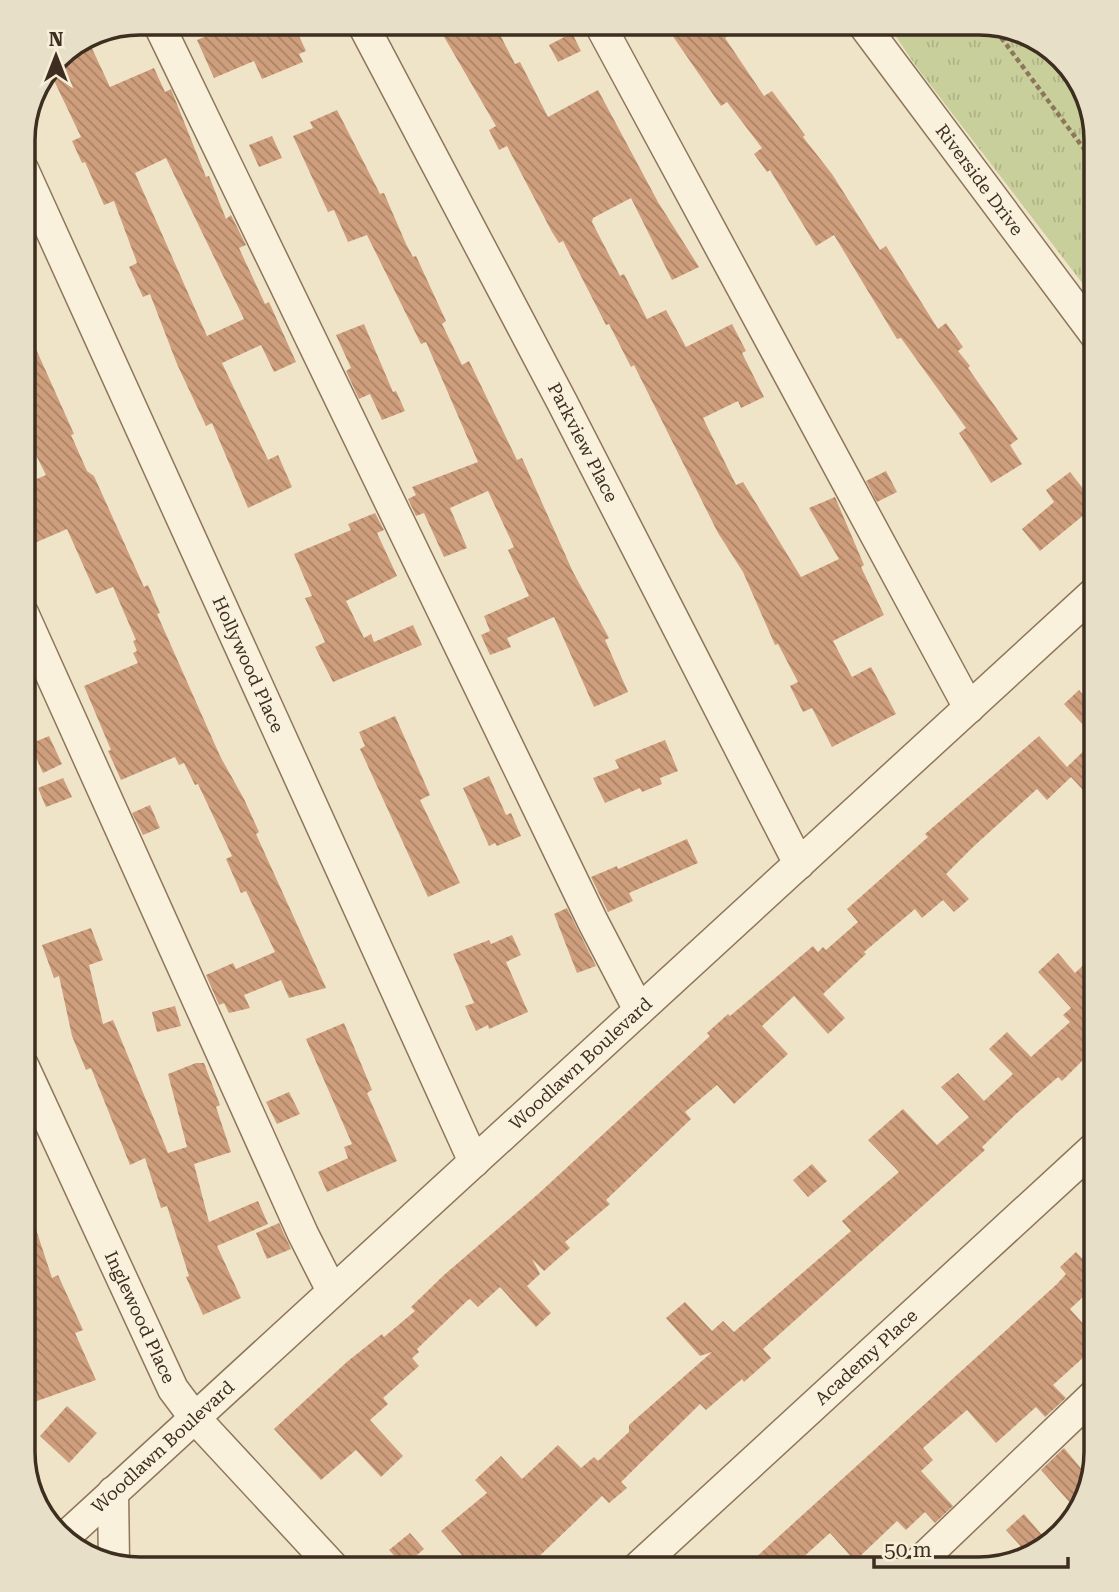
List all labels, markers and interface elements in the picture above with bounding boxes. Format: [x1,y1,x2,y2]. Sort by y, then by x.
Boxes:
north arrow [21,21,91,91]
text: N [49,28,64,51]
street label: Riverside Drive [932,120,1028,239]
street label: Parkview Place [544,379,623,506]
street label: Hollywood Place [208,593,289,736]
street label: Woodlawn Boulevard [505,993,656,1134]
street label: Inglewood Place [101,1248,180,1387]
street label: Academy Place [810,1304,922,1409]
street label: Woodlawn Boulevard [87,1376,238,1517]
scale bar [874,1526,1068,1570]
text: 50 m [884,1538,932,1562]

